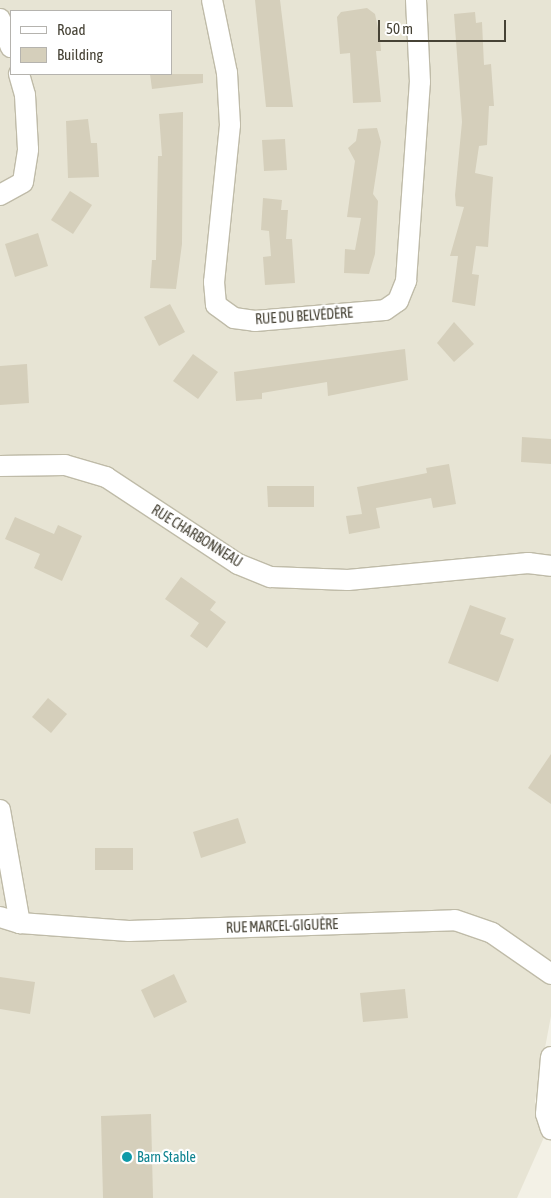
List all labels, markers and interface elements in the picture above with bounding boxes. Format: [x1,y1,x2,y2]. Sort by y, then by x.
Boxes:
legend [10,10,172,75]
scale bar [381,10,508,42]
text: 50 m [386,20,413,37]
text: Road [57,21,86,38]
text: Building [57,46,103,63]
street label: RUE DU BELVÉDÈRE [255,304,353,328]
street label: RUE CHARBONNEAU [149,501,245,571]
street label: RUE MARCEL-GIGUÈRE [226,916,338,936]
place label: Barn Stable [137,1149,196,1165]
marker: Barn Stable [121,1151,133,1163]

